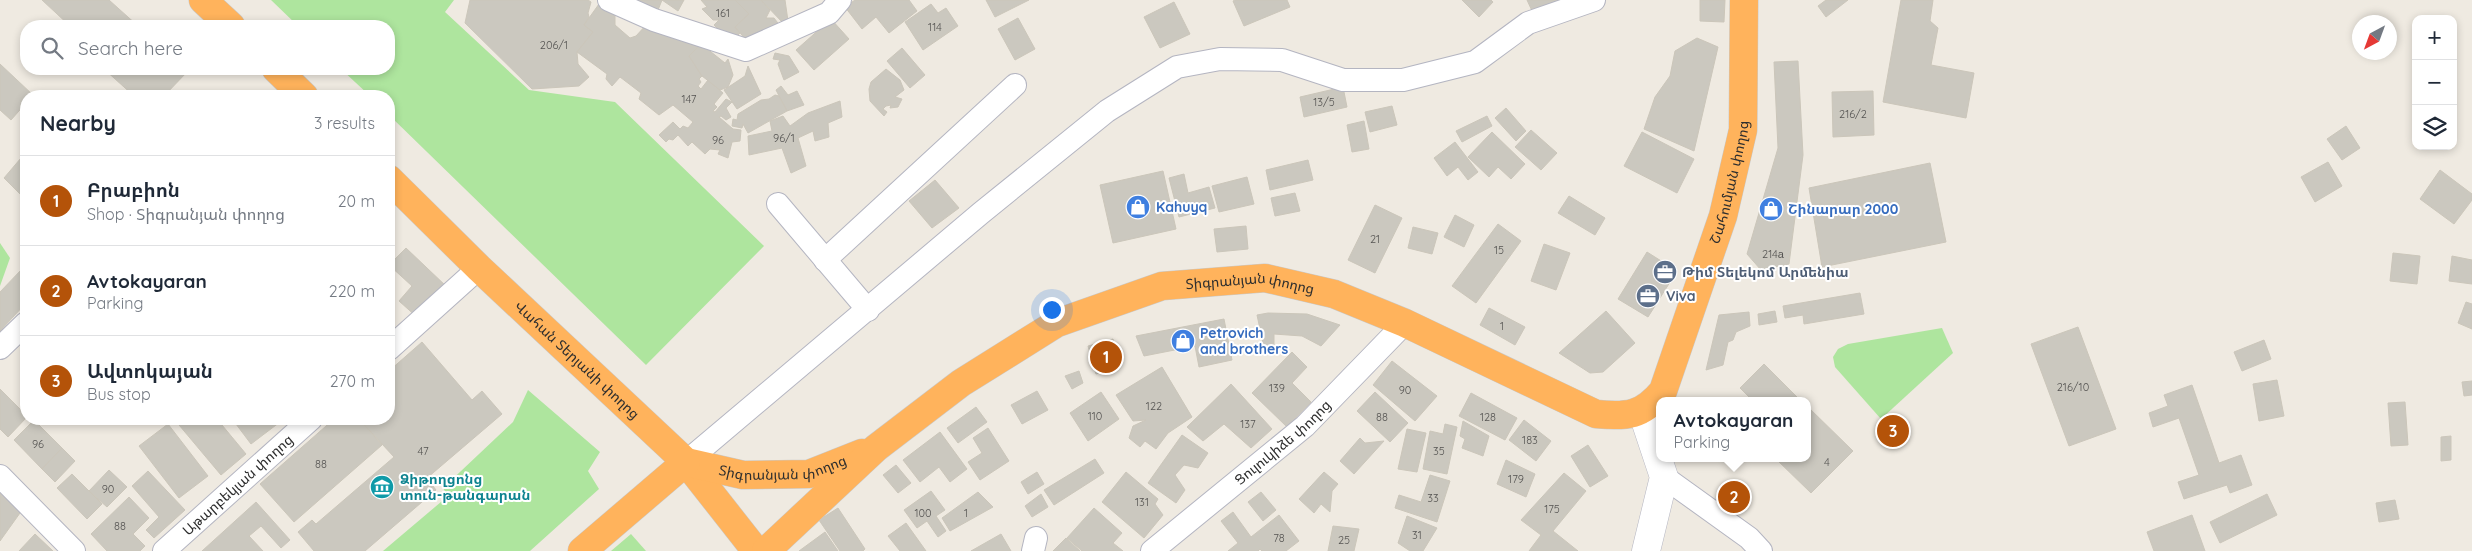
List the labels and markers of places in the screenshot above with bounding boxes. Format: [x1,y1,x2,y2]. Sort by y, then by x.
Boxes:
shop icon: Kahuyq [1125,194,1151,220]
shop icon: Շինարար 2000 [1758,196,1784,222]
place label: Kahuyq [1156,198,1207,216]
place label: Շինարար 2000 [1788,200,1899,218]
office icon: Թիմ Տելեկոմ Արմենիա [1652,259,1678,285]
place label: Թիմ Տելեկոմ Արմենիա [1682,263,1849,281]
office icon: Viva [1635,283,1661,309]
place label: Viva [1666,287,1695,305]
place label: Petrovich and brothers [1200,324,1288,358]
shop icon: Petrovich and brothers [1170,328,1196,354]
pin: 1 [1090,338,1122,376]
pin: 3 [1877,412,1909,450]
place label: Ձիթողցոնց տուն-թանգարան [400,470,530,504]
museum icon: Ձիթողցոնց տուն-թանգարան [369,474,395,500]
pin: 2 [1718,478,1750,516]

